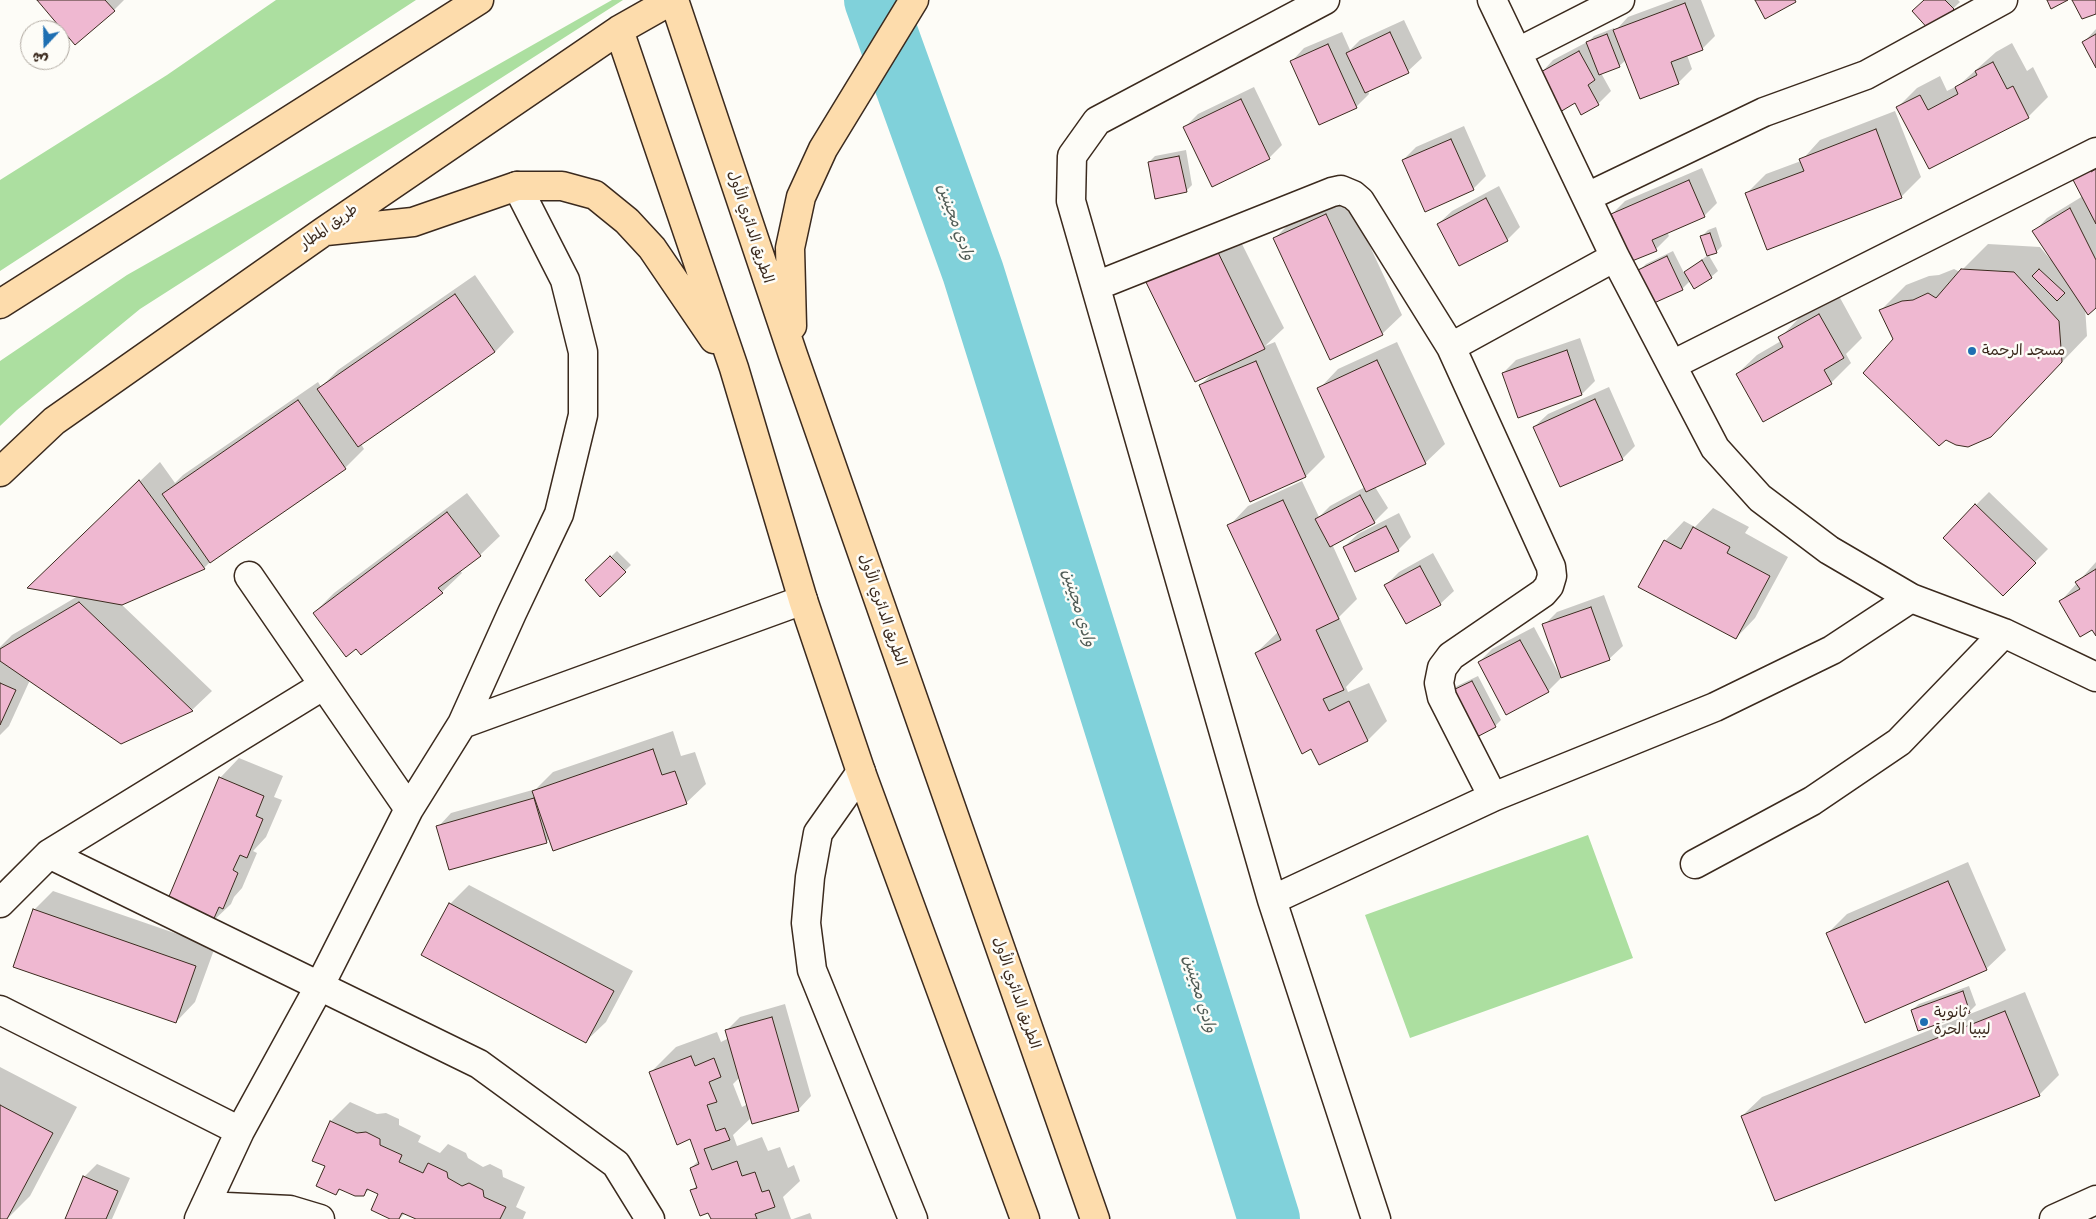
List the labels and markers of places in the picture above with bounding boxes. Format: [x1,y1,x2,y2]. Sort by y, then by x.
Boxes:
place label: مسجد الرحمة [1982,342,2065,360]
marker: مسجد الرحمة [1966,345,1978,357]
place label: ثانوية ليبيا الحرة [1934,1004,1991,1039]
marker: ثانوية ليبيا الحرة [1918,1016,1930,1028]

